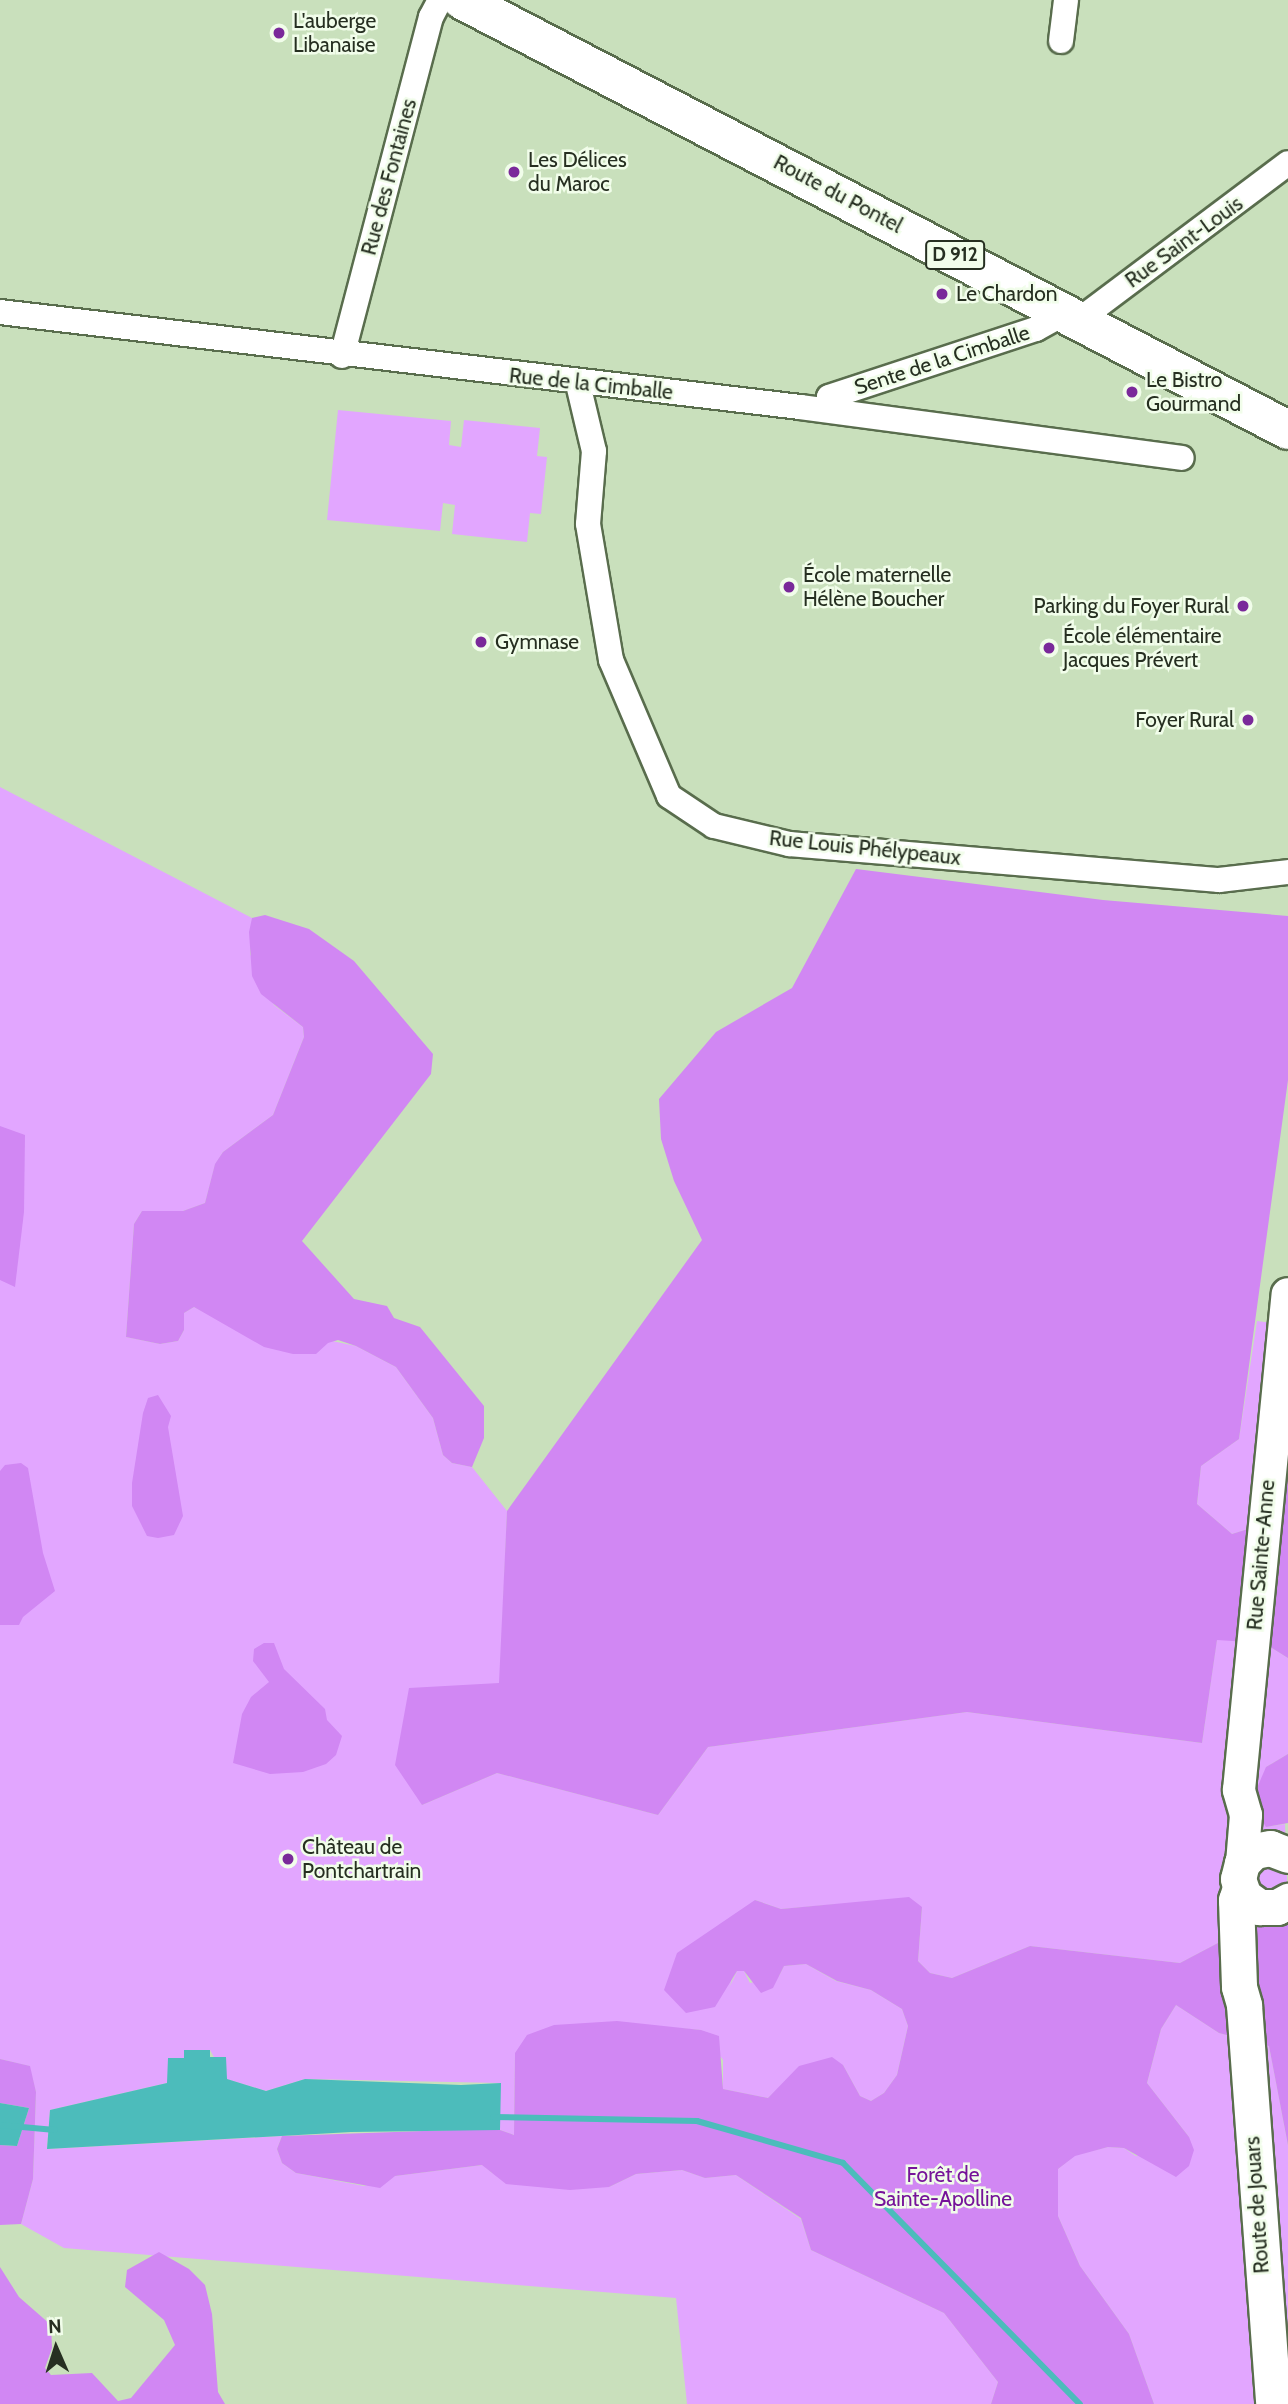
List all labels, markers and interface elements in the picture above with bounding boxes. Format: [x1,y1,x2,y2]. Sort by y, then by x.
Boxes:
place label: L'auberge Libanaise [293,8,376,58]
marker: L'auberge Libanaise [271,25,287,41]
street label: Rue des Fontaines [356,96,422,258]
place label: Les Délices du Maroc [528,147,627,197]
street label: Route du Pontel [769,149,907,239]
marker: Les Délices du Maroc [506,164,522,180]
street label: Rue Saint-Louis [1120,191,1248,293]
road number: D 912 [923,240,986,270]
place label: Le Chardon [956,281,1057,307]
marker: Le Chardon [934,286,950,302]
street label: Sente de la Cimballe [851,320,1033,400]
street label: Rue de la Cimballe [508,363,674,405]
place label: Le Bistro Gourmand [1146,367,1241,417]
marker: Le Bistro Gourmand [1124,384,1140,400]
place label: École maternelle Hélène Boucher [803,562,951,612]
marker: École maternelle Hélène Boucher [781,579,797,595]
place label: Parking du Foyer Rural [1034,593,1229,619]
marker: Parking du Foyer Rural [1235,598,1251,614]
place label: École élémentaire Jacques Prévert [1063,623,1221,673]
place label: Gymnase [495,629,579,655]
marker: Gymnase [473,634,489,650]
marker: École élémentaire Jacques Prévert [1041,640,1057,656]
place label: Foyer Rural [1135,707,1234,733]
marker: Foyer Rural [1240,712,1256,728]
street label: Rue Louis Phélypeaux [768,825,962,871]
street label: Rue Sainte-Anne [1242,1479,1280,1631]
place label: Château de Pontchartrain [302,1834,421,1884]
marker: Château de Pontchartrain [280,1851,296,1867]
street label: Route de Jouars [1240,2136,1274,2274]
park label: Forêt de Sainte-Apolline [874,2162,1012,2212]
north arrow [21,2313,91,2383]
text: N [48,2315,62,2338]

